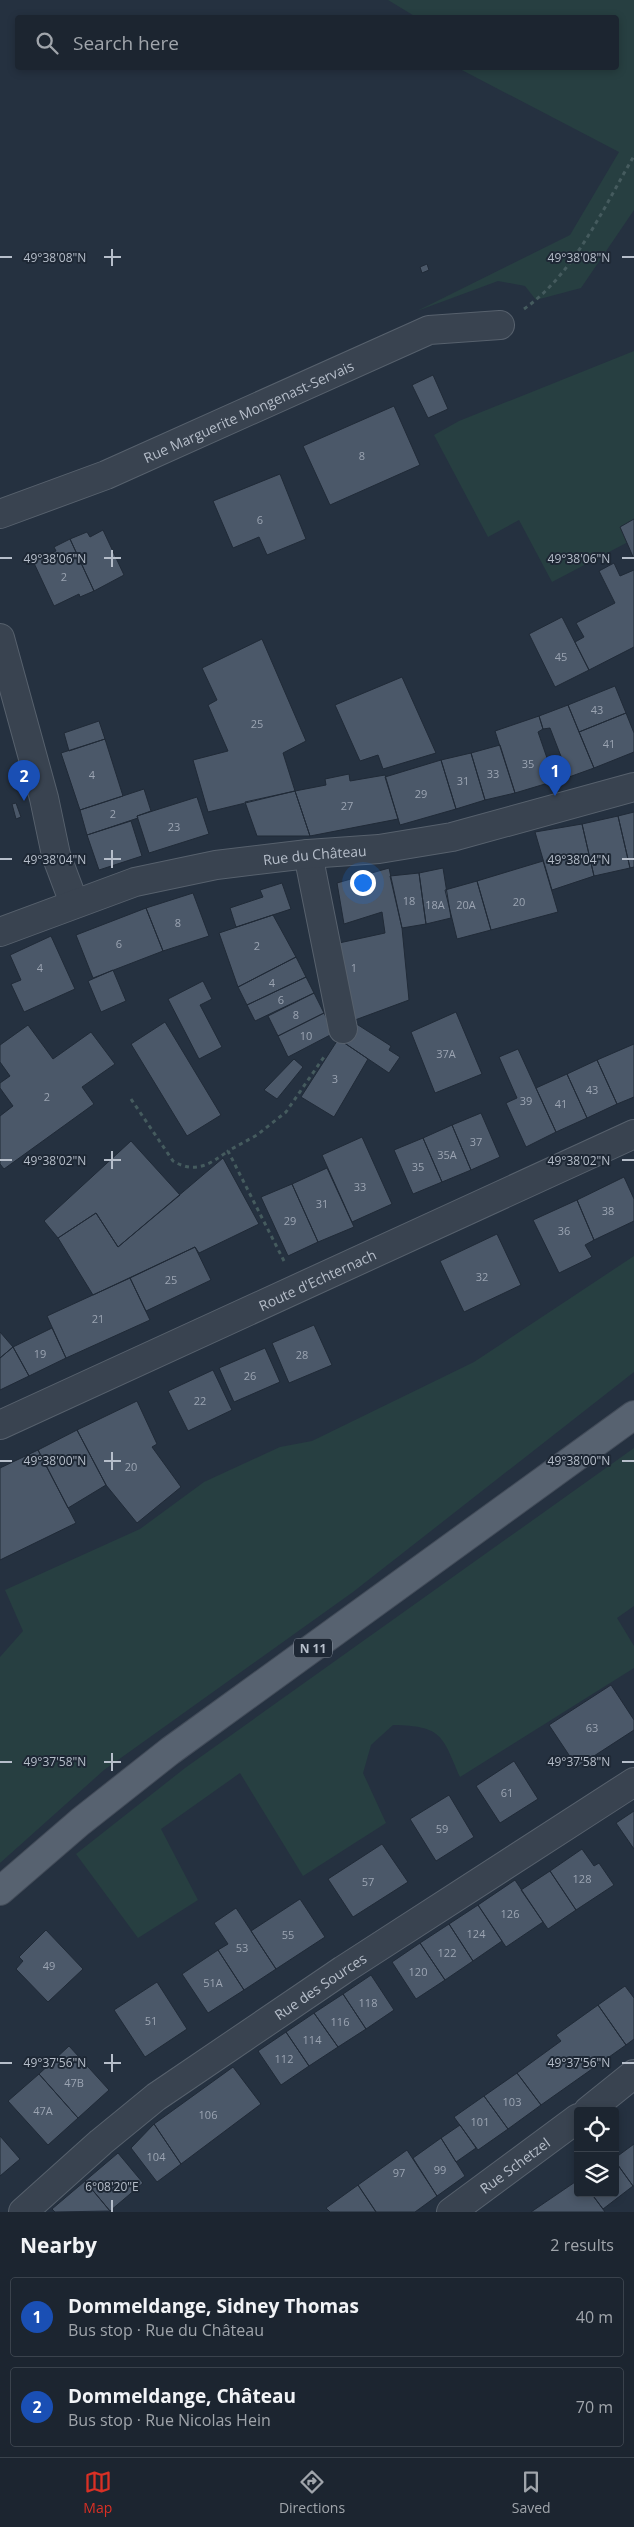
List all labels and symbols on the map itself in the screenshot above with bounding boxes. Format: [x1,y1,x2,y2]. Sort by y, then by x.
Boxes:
text: 49°38'08"N [24,249,86,266]
text: 49°38'08"N [548,249,610,266]
street label: Rue Marguerite Mongenast-Servais [140,355,357,467]
house number: 8 [359,448,365,463]
house number: 6 [257,512,263,527]
text: 49°38'06"N [24,550,86,567]
text: 49°38'06"N [548,550,610,567]
house number: 2 [61,569,67,584]
house number: 45 [555,649,567,664]
house number: 43 [591,702,603,717]
house number: 25 [251,716,263,731]
house number: 41 [603,736,615,751]
pin: 1 [539,755,571,796]
house number: 35 [522,756,534,771]
pin: 2 [8,760,40,801]
house number: 33 [487,766,499,781]
house number: 4 [89,767,96,782]
house number: 31 [457,773,469,788]
house number: 29 [415,786,427,801]
house number: 27 [341,798,353,813]
house number: 2 [110,806,116,821]
house number: 23 [168,819,180,834]
street label: Rue du Château [262,840,367,869]
text: 49°38'04"N [24,851,86,868]
text: 49°38'04"N [548,851,610,868]
your location [350,870,376,896]
house number: 18 [403,893,415,908]
house number: 20 [513,894,525,909]
house number: 18A [425,897,445,912]
house number: 20A [456,897,476,912]
house number: 8 [175,915,181,930]
house number: 6 [116,936,122,951]
house number: 2 [254,938,260,953]
house number: 4 [37,960,44,975]
house number: 1 [351,960,357,975]
house number: 4 [269,975,276,990]
house number: 6 [278,992,284,1007]
house number: 8 [293,1007,299,1022]
house number: 10 [300,1028,312,1043]
house number: 37A [436,1046,456,1061]
house number: 3 [332,1071,338,1086]
house number: 43 [586,1082,598,1097]
house number: 2 [44,1089,50,1104]
house number: 39 [520,1093,532,1108]
house number: 41 [555,1096,567,1111]
house number: 37 [470,1134,482,1149]
house number: 35A [437,1147,457,1162]
text: 49°38'02"N [24,1152,86,1169]
text: 49°38'02"N [548,1152,610,1169]
house number: 35 [412,1159,424,1174]
house number: 33 [354,1179,366,1194]
house number: 31 [316,1196,328,1211]
house number: 38 [602,1203,614,1218]
house number: 29 [284,1213,296,1228]
house number: 36 [558,1223,570,1238]
street label: Route d'Echternach [255,1244,379,1315]
house number: 32 [476,1269,488,1284]
house number: 25 [165,1272,177,1287]
house number: 21 [92,1311,104,1326]
house number: 19 [34,1346,46,1361]
house number: 28 [296,1347,308,1362]
house number: 26 [244,1368,256,1383]
house number: 22 [194,1393,206,1408]
text: 49°38'00"N [24,1452,86,1469]
text: 49°38'00"N [548,1452,610,1469]
house number: 20 [125,1459,137,1474]
road number: N 11 [294,1639,332,1658]
house number: 63 [586,1720,598,1735]
text: 49°37'58"N [24,1753,86,1770]
text: 49°37'58"N [548,1753,610,1770]
house number: 61 [501,1785,513,1800]
house number: 59 [436,1821,448,1836]
house number: 128 [573,1871,591,1886]
house number: 57 [362,1874,374,1889]
house number: 126 [501,1906,519,1921]
house number: 124 [467,1926,486,1941]
house number: 55 [282,1927,294,1942]
house number: 53 [236,1940,248,1955]
house number: 122 [438,1945,456,1960]
street label: Rue des Sources [270,1948,370,2024]
house number: 49 [43,1958,55,1973]
house number: 120 [409,1964,427,1979]
house number: 51A [203,1975,223,1990]
house number: 118 [359,1995,377,2010]
house number: 51 [145,2013,157,2028]
house number: 116 [331,2014,349,2029]
house number: 114 [303,2032,322,2047]
house number: 112 [275,2051,293,2066]
text: 49°37'56"N [24,2054,86,2071]
text: 49°37'56"N [548,2054,610,2071]
house number: 47B [64,2075,84,2090]
house number: 103 [503,2094,521,2109]
house number: 47A [33,2103,53,2118]
house number: 106 [199,2107,217,2122]
house number: 101 [471,2114,489,2129]
street label: Rue Schetzel [476,2133,553,2197]
house number: 104 [147,2149,166,2164]
house number: 99 [434,2162,446,2177]
house number: 97 [393,2165,405,2180]
text: 6°08'20"E [85,2178,139,2195]

